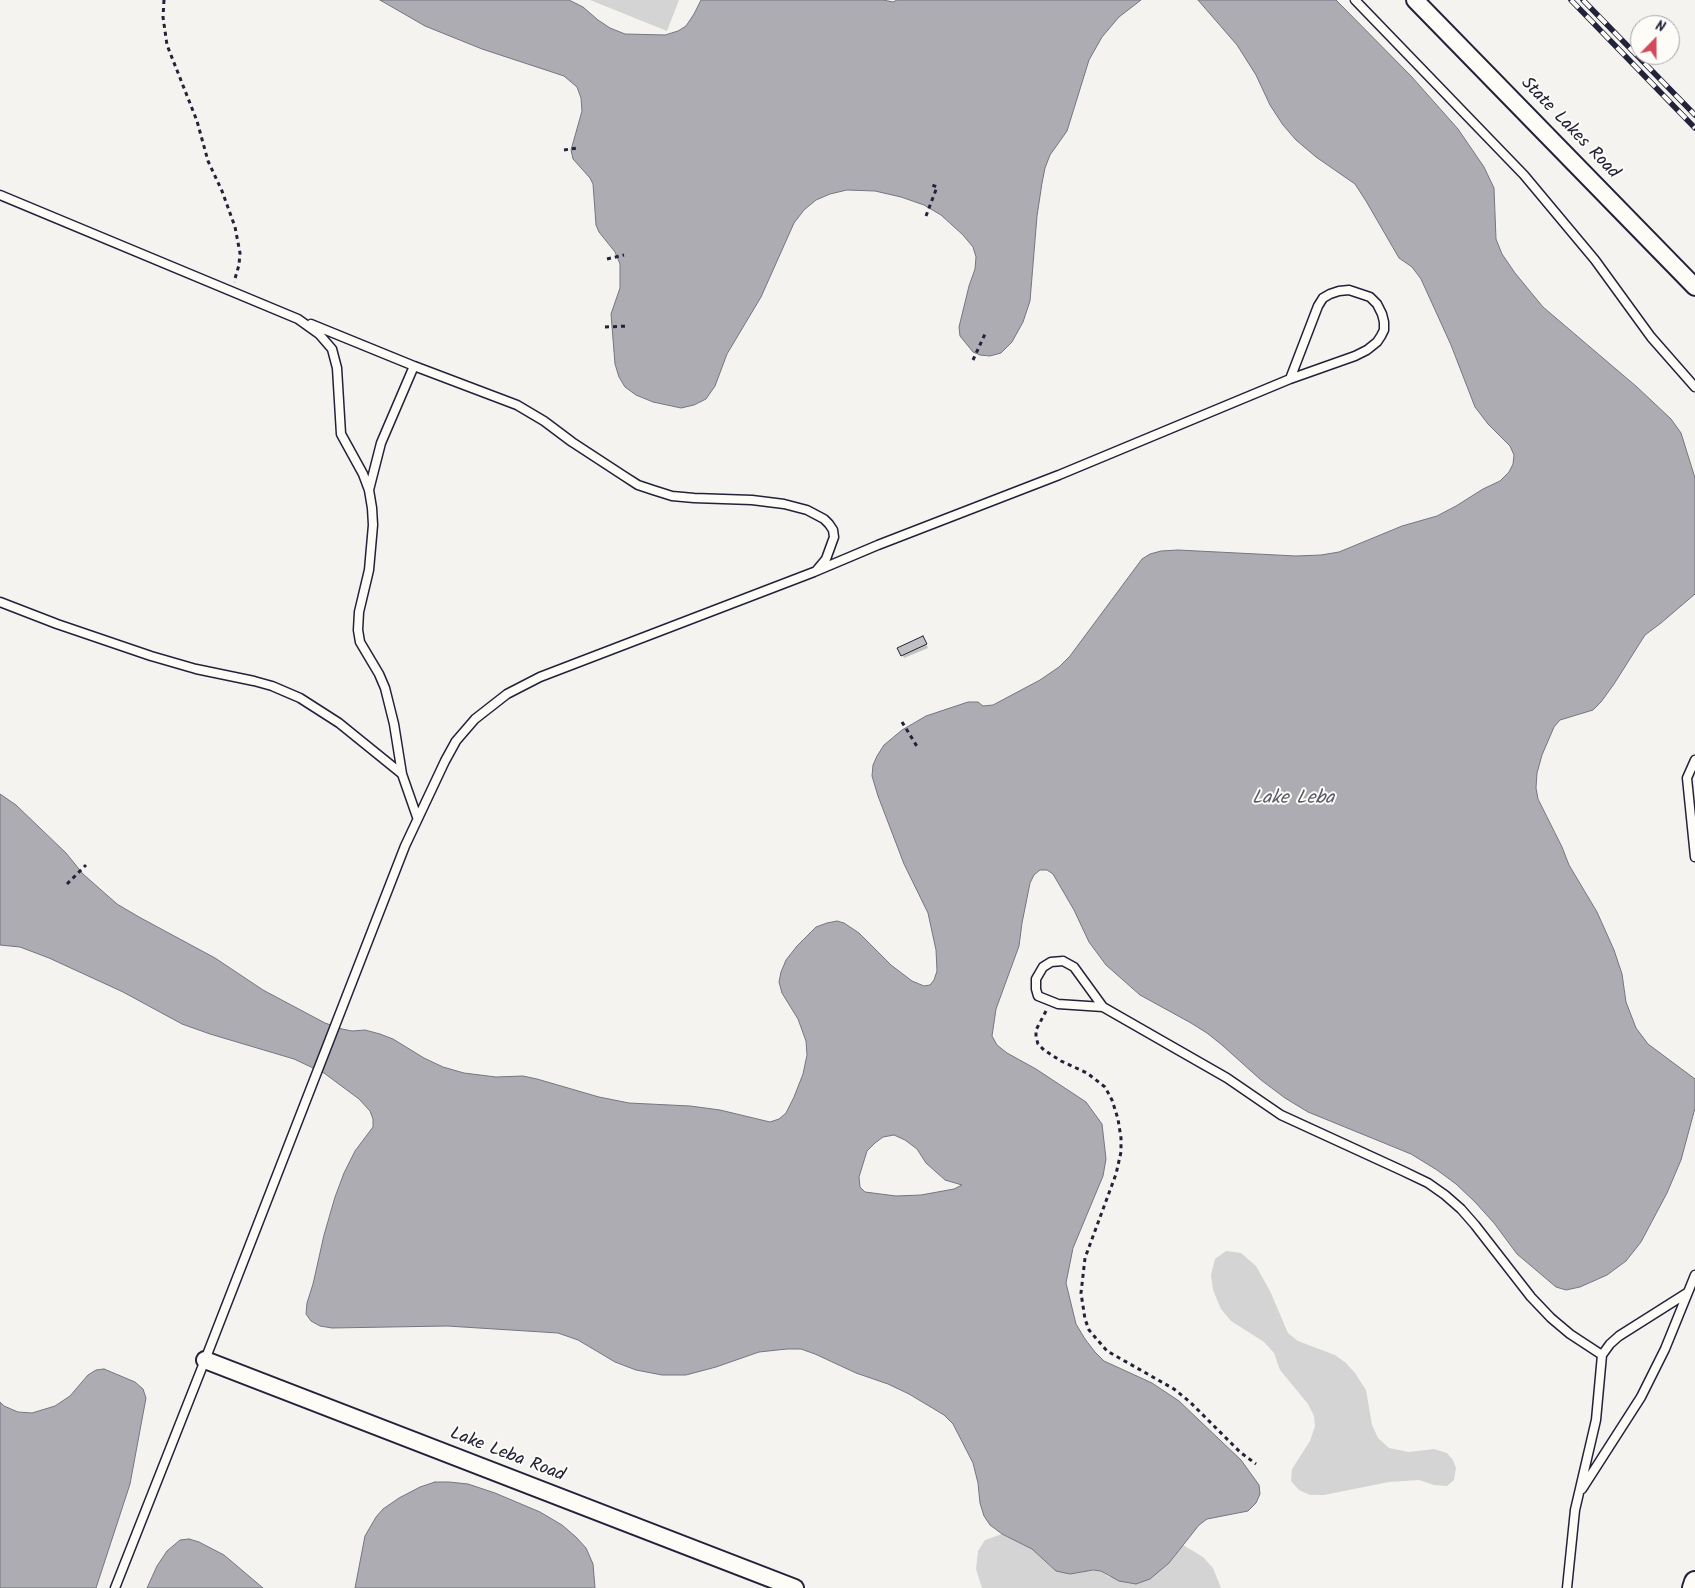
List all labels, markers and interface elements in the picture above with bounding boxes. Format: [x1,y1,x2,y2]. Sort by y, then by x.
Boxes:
north arrow [1630,15,1680,65]
text: N [1652,15,1668,39]
street label: State Lakes Road [1515,74,1623,184]
water label: Lake Leba [1252,789,1334,811]
street label: Lake Leba Road [447,1424,567,1488]

